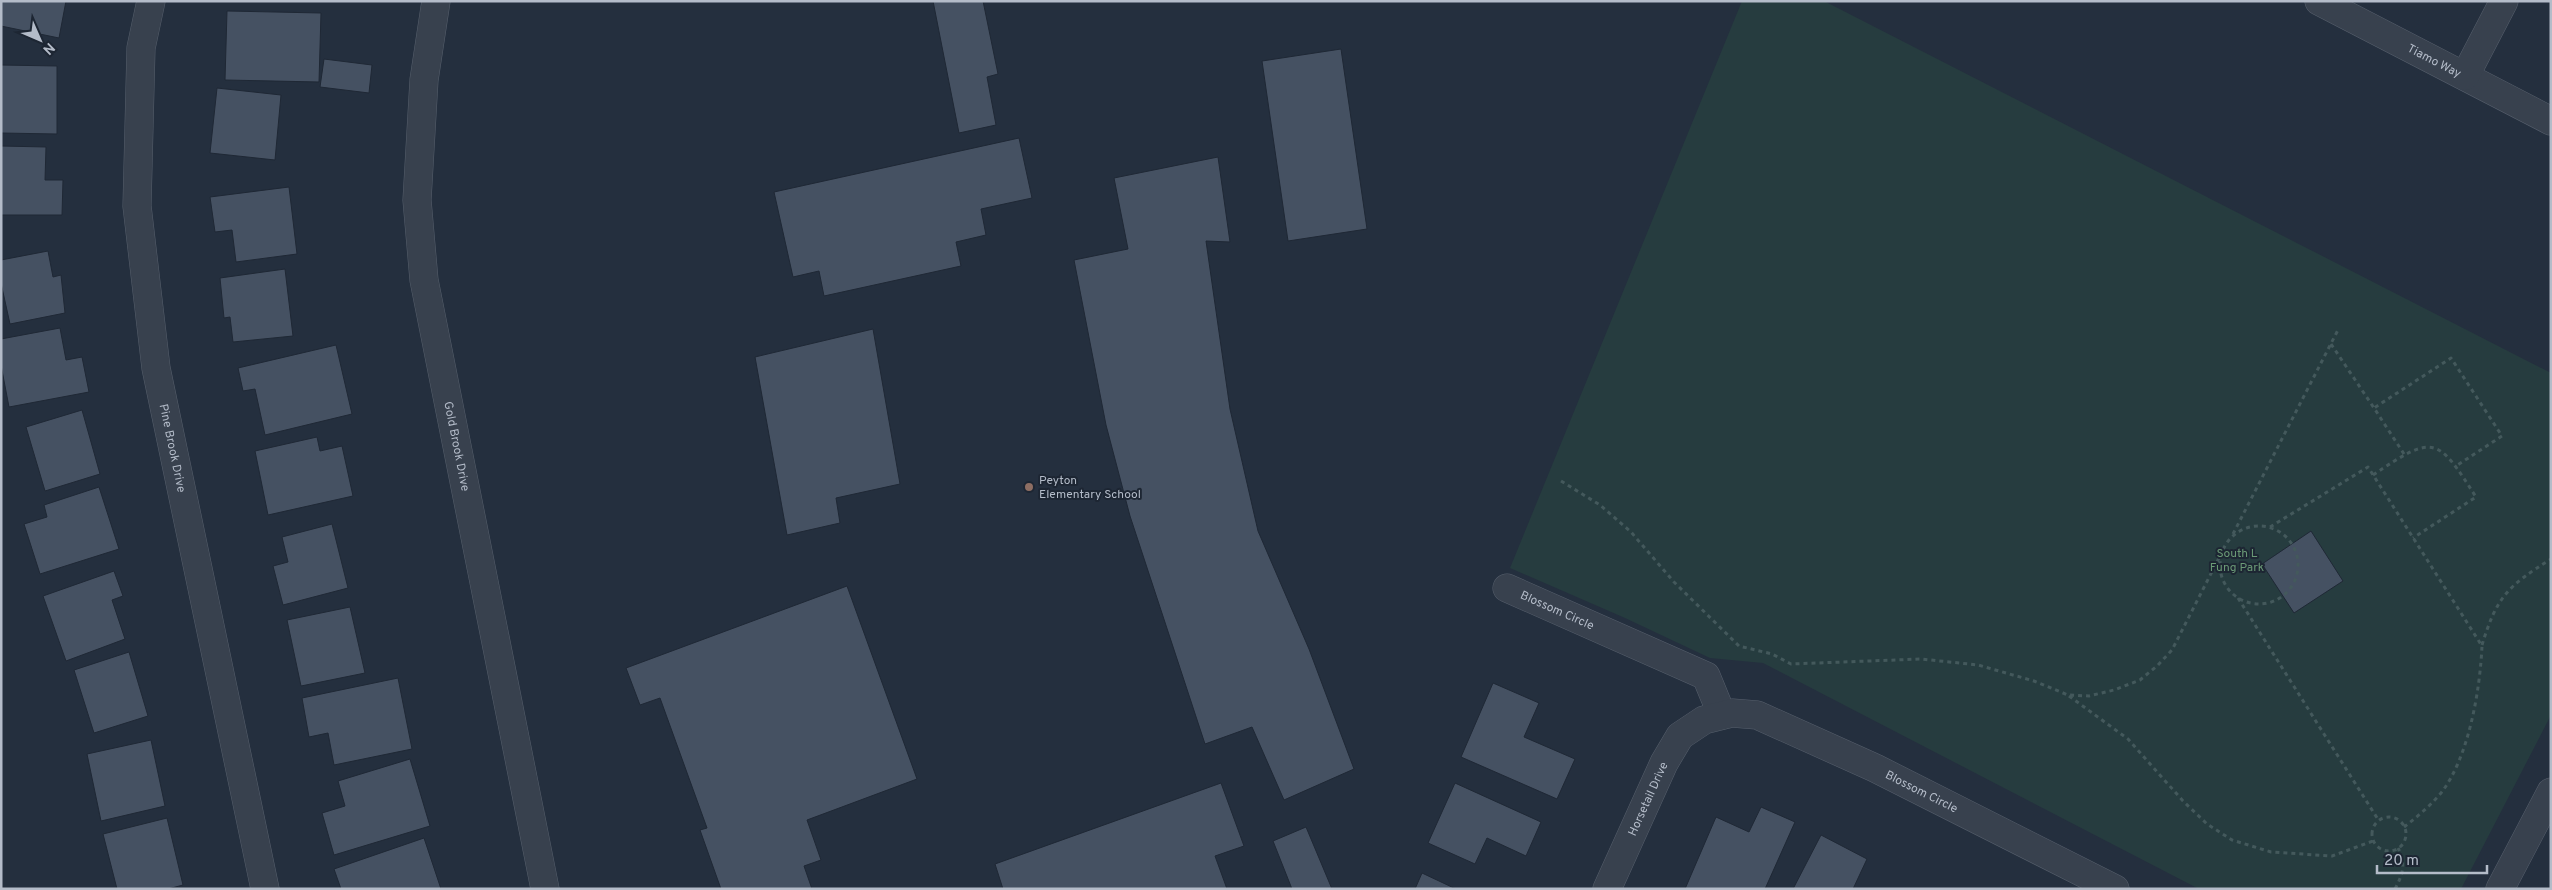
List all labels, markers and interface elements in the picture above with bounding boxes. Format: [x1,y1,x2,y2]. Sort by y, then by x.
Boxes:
north arrow [15,15,65,65]
text: N [39,39,58,58]
street label: Tiamo Way [2404,41,2464,82]
street label: Gold Brook Drive [439,400,473,493]
street label: Pine Brook Drive [155,402,189,494]
place label: Peyton Elementary School [1039,473,1141,503]
marker: Peyton Elementary School [1023,481,1035,493]
park label: South L Fung Park [2210,546,2264,576]
street label: Blossom Circle [1517,588,1596,635]
street label: Horsetail Drive [1625,760,1672,839]
street label: Blossom Circle [1882,767,1960,817]
scale bar [2377,842,2487,874]
text: 20 m [2384,852,2419,871]

